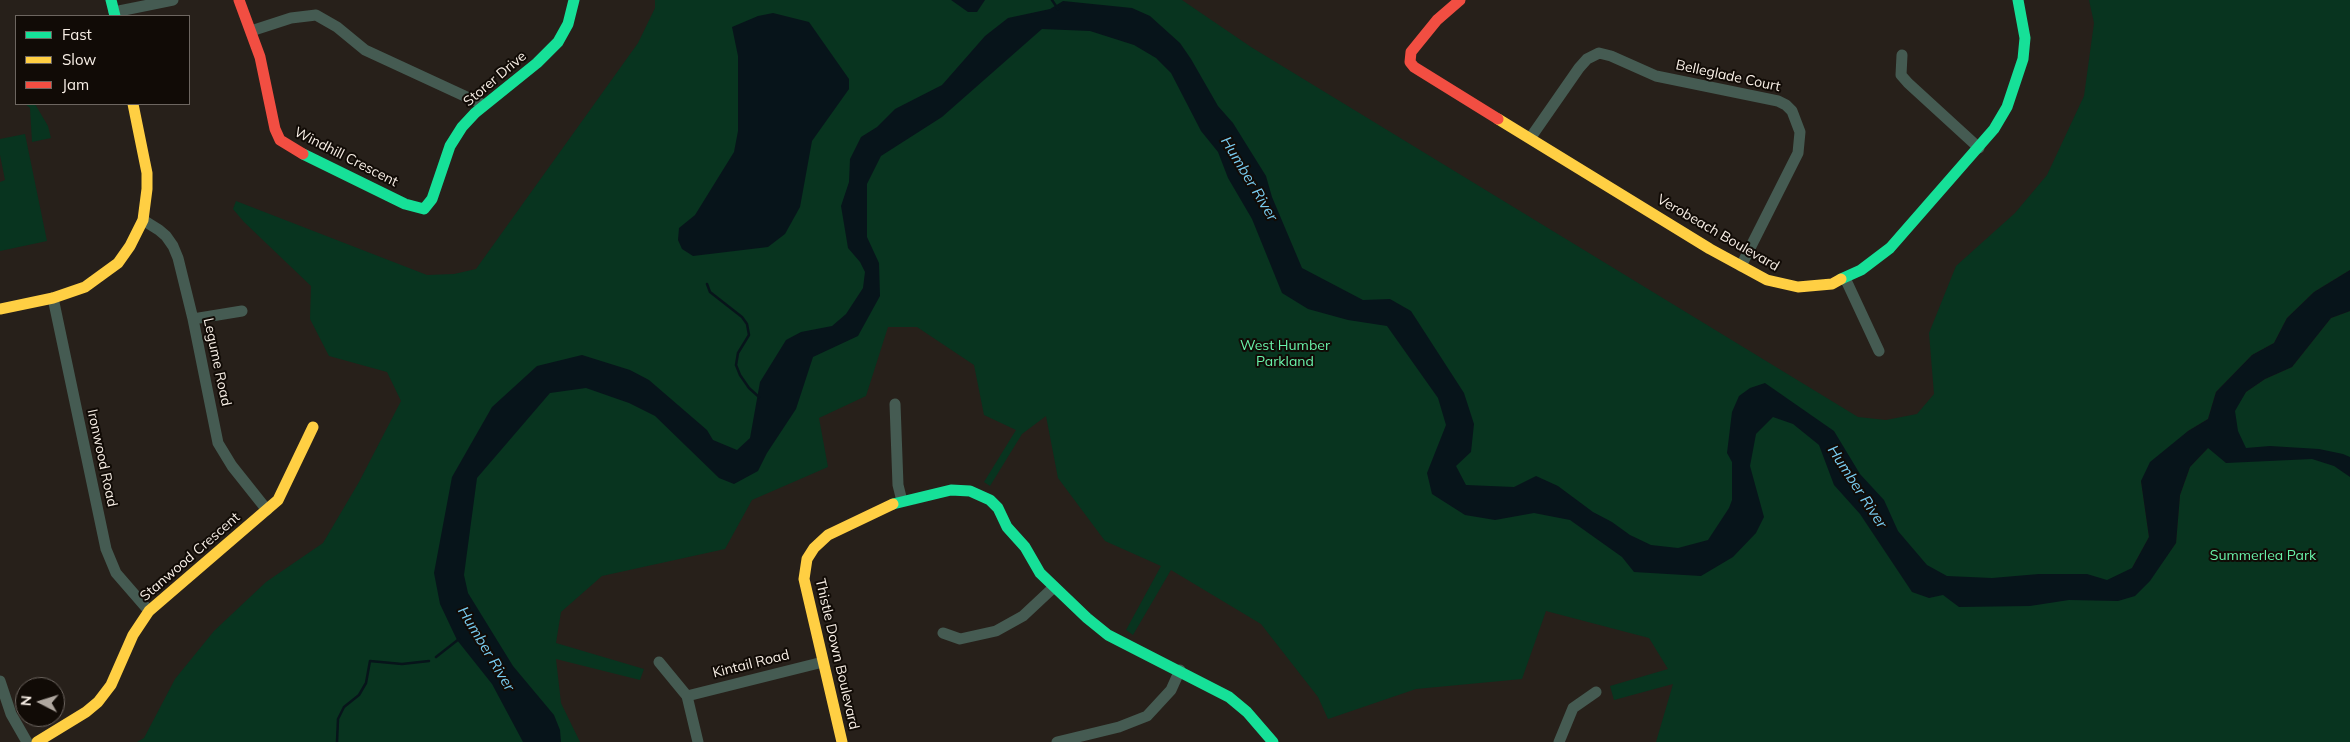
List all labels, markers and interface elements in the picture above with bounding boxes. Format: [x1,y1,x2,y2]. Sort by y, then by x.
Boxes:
legend [15,15,190,105]
text: Fast [62,25,92,44]
street label: Storer Drive [460,48,530,110]
text: Slow [62,50,96,69]
street label: Belleglade Court [1674,57,1782,95]
text: Jam [62,75,89,94]
street label: Windhill Crescent [291,124,401,190]
water label: Humber River [1217,134,1281,224]
street label: Verobeach Boulevard [1654,191,1782,275]
street label: Legume Road [199,316,235,408]
park label: West Humber Parkland [1240,338,1330,371]
street label: Ironwood Road [83,408,121,508]
water label: Humber River [1824,442,1890,532]
street label: Stanwood Crescent [137,509,243,605]
park label: Summerlea Park [2210,548,2316,564]
street label: Thistle Down Boulevard [811,577,863,731]
water label: Humber River [454,604,518,694]
street label: Kintail Road [711,646,791,682]
north arrow [15,677,65,727]
text: N [17,695,35,707]

